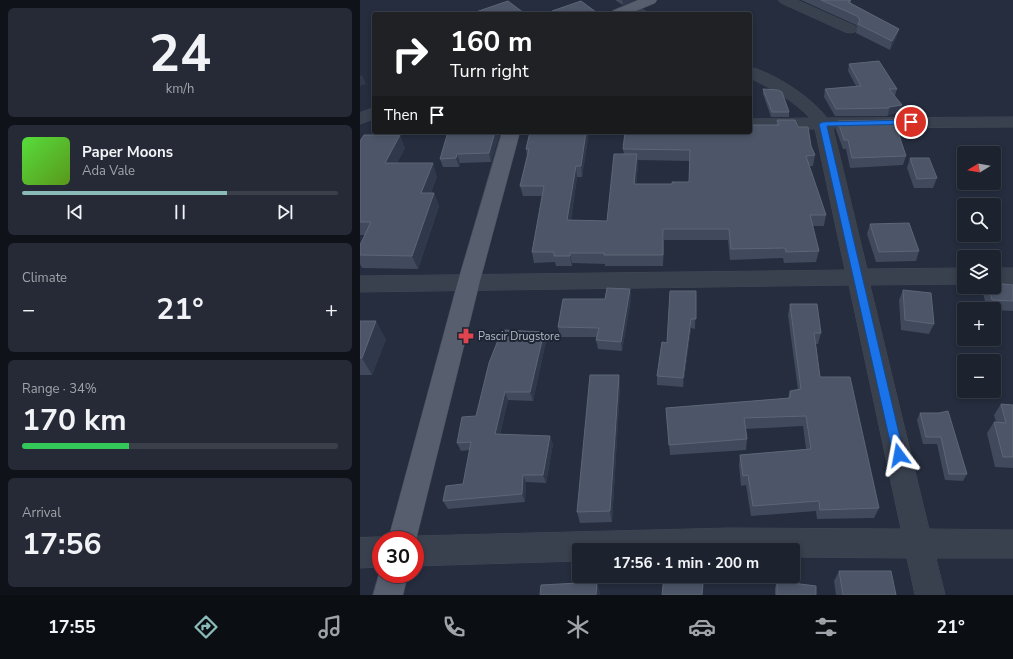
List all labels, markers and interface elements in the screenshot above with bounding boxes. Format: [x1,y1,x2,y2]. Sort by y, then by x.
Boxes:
text: 24 [149,18,211,89]
text: 160 m [450,23,533,61]
icon: right [384,28,436,80]
text: Turn right [450,59,529,83]
text: km/h [166,80,194,98]
icon: arrive [426,104,448,126]
text: Then [384,105,418,125]
pin [894,105,928,139]
icon: arrive [900,111,922,133]
text: Paper Moons [82,142,173,162]
north arrow [957,146,1001,190]
map controls [957,146,1001,398]
text: Ada Vale [82,162,135,180]
button: search [957,198,1001,242]
icon: previous [64,201,86,223]
icon: pause [169,201,191,223]
icon: next [274,201,296,223]
button: layers [957,250,1001,294]
text: Climate [22,269,67,287]
text: 21° [156,289,204,330]
text: − [22,295,35,325]
text: + [325,295,338,325]
button: + [957,302,1001,346]
pharmacy icon: Pascir Drugstore [457,327,475,345]
place label: Pascir Drugstore [478,329,560,344]
button: − [957,354,1001,398]
text: Range · 34% [22,380,97,398]
text: 170 km [22,400,127,441]
position arrow [878,434,920,476]
text: Arrival [22,504,61,522]
text: 17:56 [22,524,101,565]
speed limit sign: 30 [372,531,424,583]
text: 17:56 · 1 min · 200 m [613,553,759,573]
icon: directions [192,613,220,641]
icon: music [316,613,344,641]
icon: phone [440,613,468,641]
icon: climate [564,613,592,641]
icon: car [688,613,716,641]
icon: filters [812,613,840,641]
text: 17:55 [48,615,96,639]
text: 21° [936,615,965,639]

